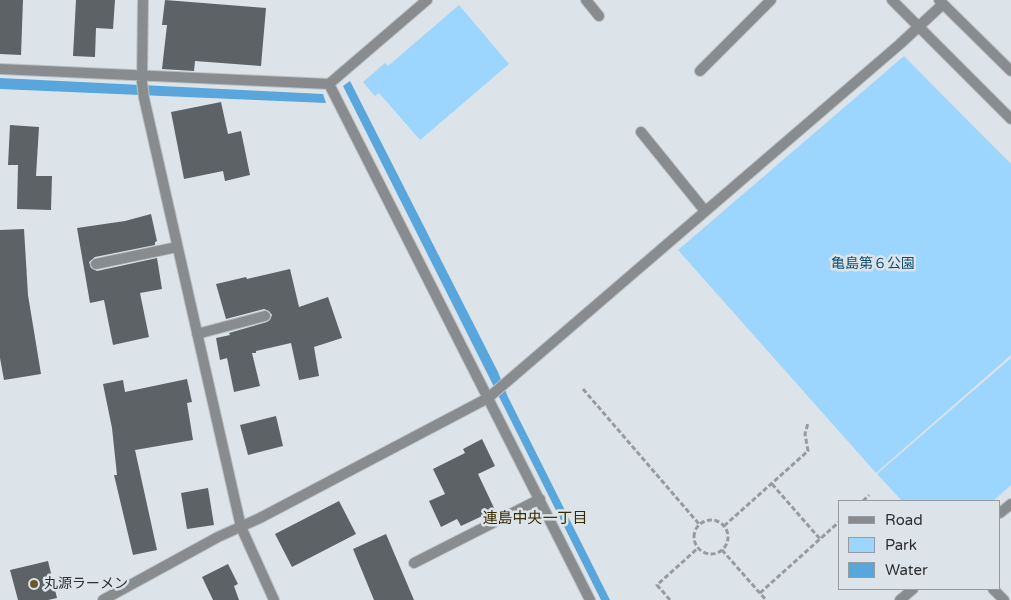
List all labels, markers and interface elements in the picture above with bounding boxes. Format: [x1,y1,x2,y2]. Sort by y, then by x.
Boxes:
park label: 亀島第６公園 [831,256,915,272]
legend [838,500,1001,590]
district label: 連島中央一丁目 [483,510,587,528]
text: Road [885,511,923,529]
text: Park [885,536,917,554]
text: Water [885,561,928,579]
place label: 丸源ラーメン [44,576,128,592]
marker: 丸源ラーメン [28,578,40,590]

